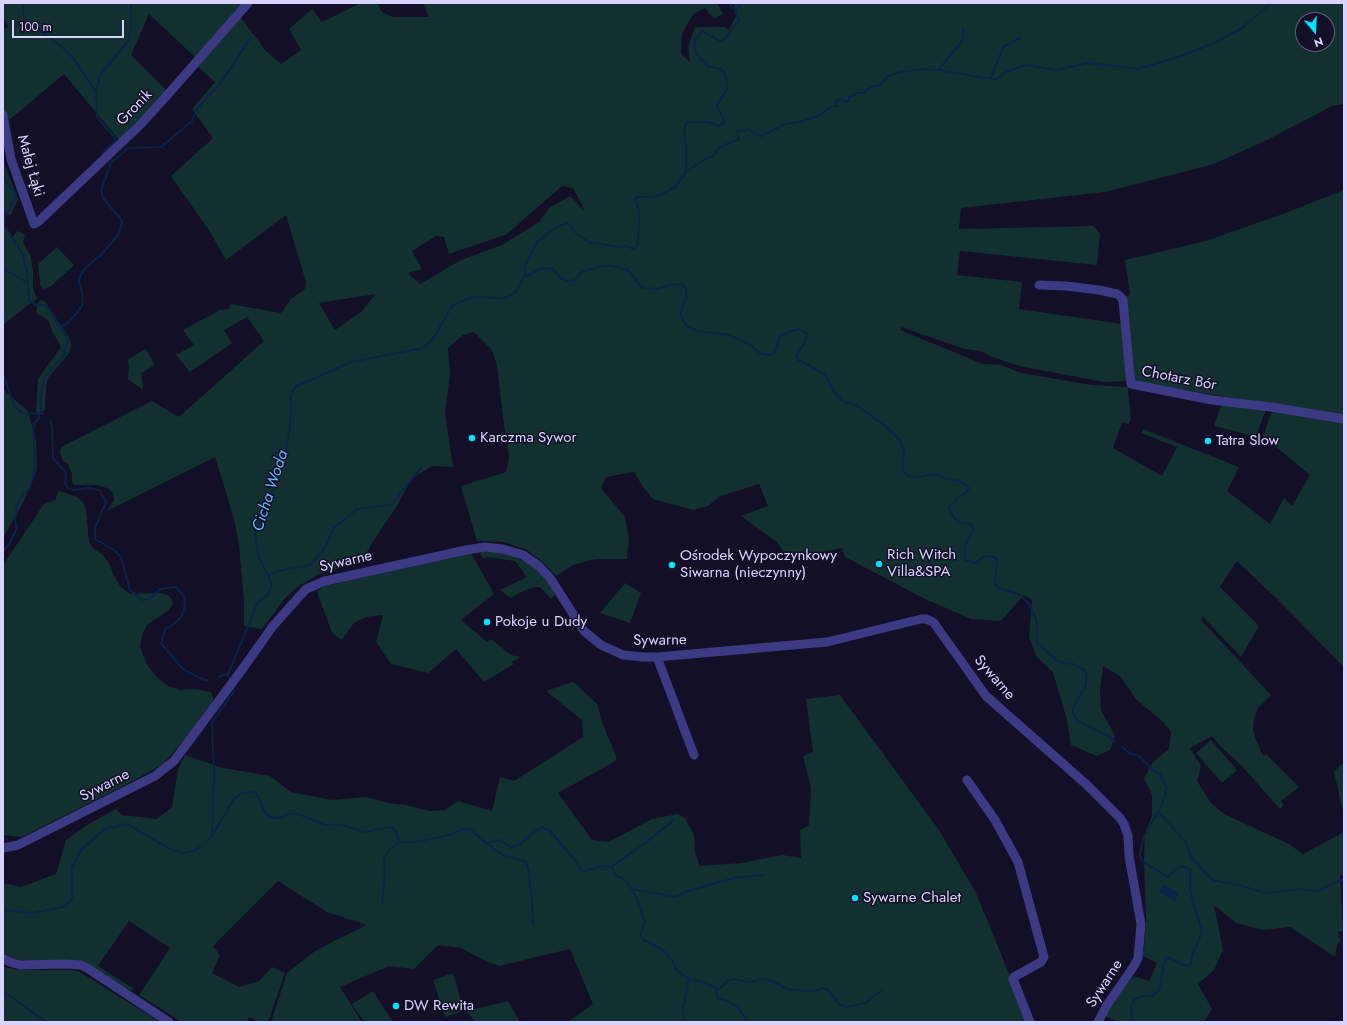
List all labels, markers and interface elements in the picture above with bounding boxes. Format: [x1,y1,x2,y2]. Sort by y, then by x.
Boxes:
scale bar [14,12,126,38]
north arrow [1295,12,1335,52]
text: 100 m [19,18,52,36]
text: N [1312,33,1325,51]
street label: Gronik [114,86,156,130]
street label: Małej Łąki [13,133,47,199]
street label: Chotarz Bór [1140,363,1218,395]
place label: Karczma Sywor [480,429,577,447]
place label: Tatra Slow [1216,432,1279,450]
marker: Karczma Sywor [467,433,477,443]
marker: Tatra Slow [1203,436,1213,446]
water label: Cicha Woda [249,448,293,534]
place label: Rich Witch Villa&SPA [887,546,956,581]
street label: Sywarne [318,547,374,577]
place label: Ośrodek Wypoczynkowy Siwarna (nieczynny) [680,547,837,582]
marker: Rich Witch Villa&SPA [874,559,884,569]
marker: Ośrodek Wypoczynkowy Siwarna (nieczynny) [667,560,677,570]
place label: Pokoje u Dudy [495,613,587,631]
marker: Pokoje u Dudy [482,617,492,627]
street label: Sywarne [633,632,687,650]
street label: Sywarne [970,652,1018,704]
street label: Sywarne [77,766,133,806]
place label: Sywarne Chalet [863,889,961,907]
marker: Sywarne Chalet [850,893,860,903]
street label: Sywarne [1083,957,1127,1011]
place label: DW Rewita [404,997,474,1015]
marker: DW Rewita [391,1001,401,1011]

